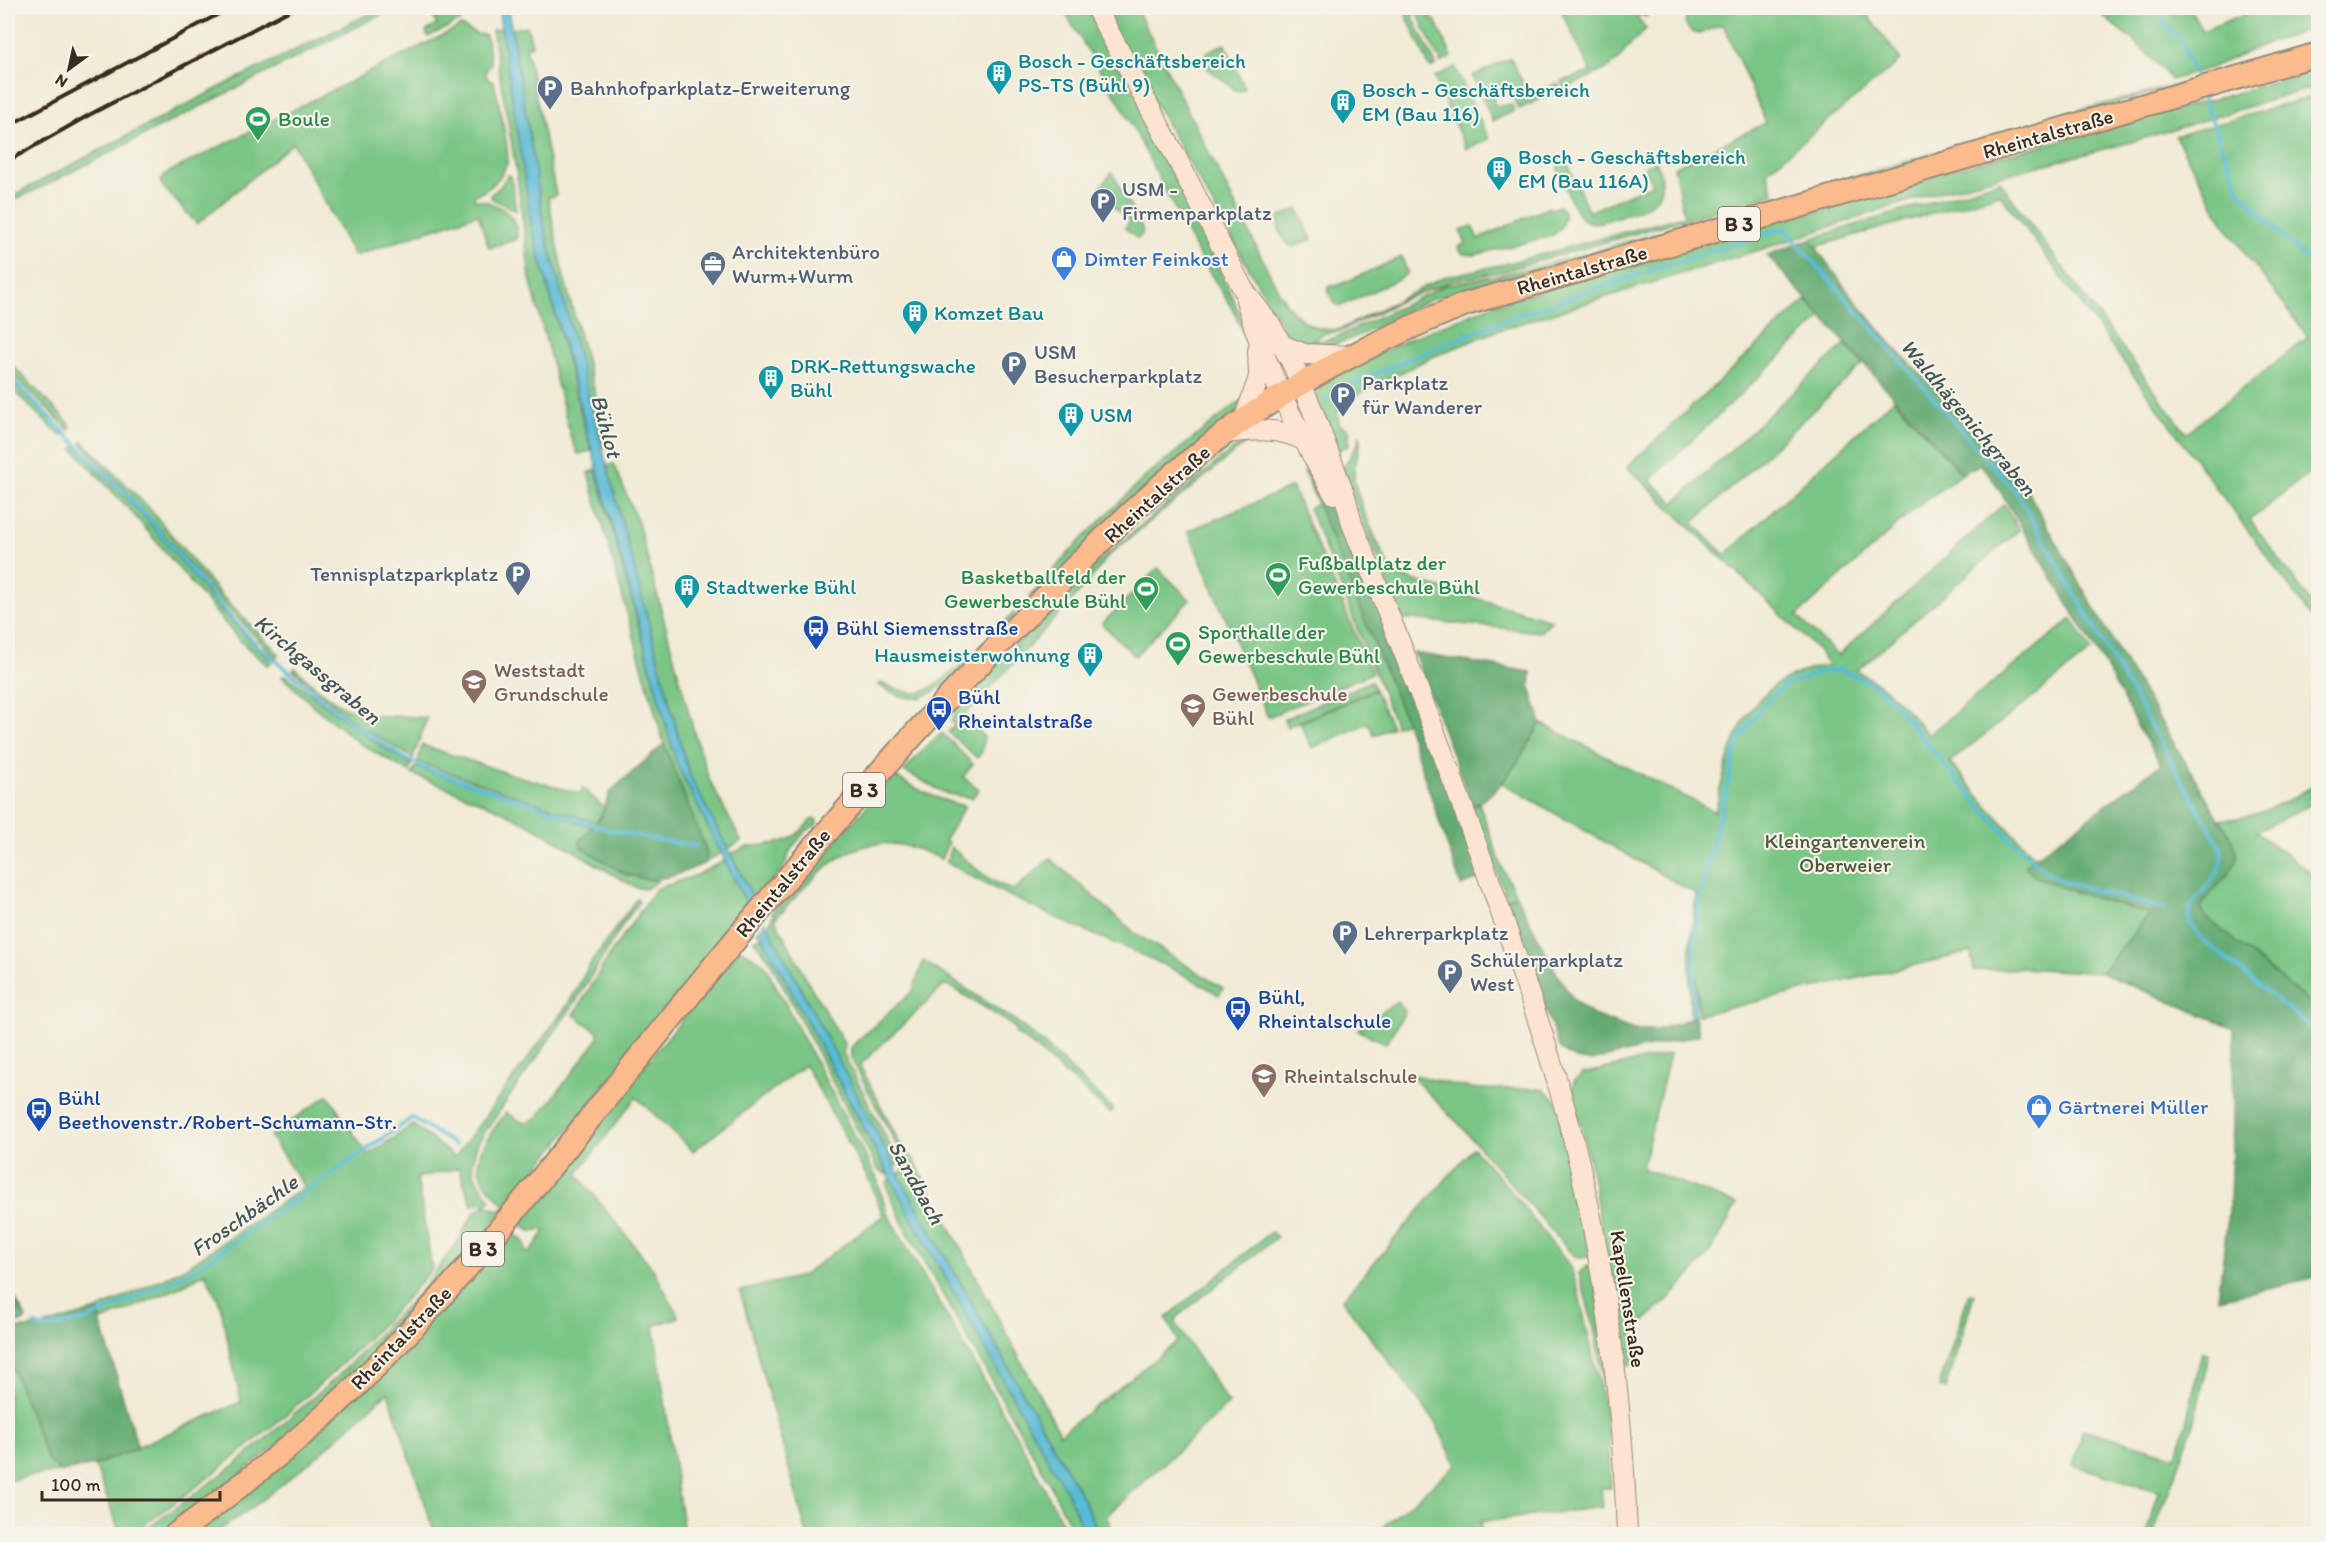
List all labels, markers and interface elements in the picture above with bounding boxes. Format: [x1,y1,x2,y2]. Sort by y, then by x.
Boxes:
north arrow [39,39,99,99]
place label: Bosch - Geschäftsbereich PS-TS (Bühl 9) [1018,48,1246,97]
building icon: Bosch - Geschäftsbereich PS-TS (Bühl 9) [984,58,1014,96]
text: N [51,70,71,92]
parking icon: Bahnhofparkplatz-Erweiterung [535,73,565,111]
place label: Bahnhofparkplatz-Erweiterung [570,75,851,100]
place label: Bosch - Geschäftsbereich EM (Bau 116) [1362,77,1590,126]
building icon: Bosch - Geschäftsbereich EM (Bau 116) [1328,87,1358,125]
street label: Rheintalstraße [1980,103,2116,164]
sports icon: Boule [243,104,273,142]
place label: Boule [278,106,330,131]
place label: Bosch - Geschäftsbereich EM (Bau 116A) [1518,144,1746,193]
building icon: Bosch - Geschäftsbereich EM (Bau 116A) [1484,154,1514,192]
place label: USM - Firmenparkplatz [1122,176,1272,225]
parking icon: USM - Firmenparkplatz [1088,186,1118,224]
road number: B 3 [1718,207,1760,241]
place label: Architektenbüro Wurm+Wurm [732,239,880,288]
street label: Rheintalstraße [1514,239,1650,300]
shop icon: Dimter Feinkost [1049,244,1079,282]
place label: Dimter Feinkost [1084,246,1229,271]
office icon: Architektenbüro Wurm+Wurm [698,249,728,287]
building icon: Komzet Bau [900,298,930,336]
place label: Komzet Bau [934,300,1044,325]
water label: Waldhägenichgraben [1895,333,2042,502]
place label: USM Besucherparkplatz [1034,339,1203,388]
parking icon: USM Besucherparkplatz [999,349,1029,387]
place label: DRK-Rettungswache Bühl [790,353,976,402]
building icon: DRK-Rettungswache Bühl [756,363,786,401]
place label: Parkplatz für Wanderer [1362,370,1483,419]
parking icon: Parkplatz für Wanderer [1328,380,1358,418]
water label: Bühlot [585,392,628,462]
building icon: USM [1056,400,1086,438]
place label: USM [1090,402,1133,427]
street label: Rheintalstraße [1098,439,1215,548]
place label: Fußballplatz der Gewerbeschule Bühl [1298,550,1480,599]
parking icon: Tennisplatzparkplatz [503,559,533,597]
sports icon: Fußballplatz der Gewerbeschule Bühl [1263,560,1293,598]
place label: Tennisplatzparkplatz [310,561,498,586]
place label: Basketballfeld der Gewerbeschule Bühl [944,564,1126,613]
building icon: Stadtwerke Bühl [672,572,702,610]
place label: Stadtwerke Bühl [706,574,856,599]
sports icon: Basketballfeld der Gewerbeschule Bühl [1131,574,1161,612]
water label: Kirchgassgraben [249,608,387,731]
bus stop icon: Bühl Siemensstraße [801,613,831,651]
place label: Bühl Siemensstraße [836,615,1018,640]
place label: Sporthalle der Gewerbeschule Bühl [1198,619,1380,668]
sports icon: Sporthalle der Gewerbeschule Bühl [1163,629,1193,667]
building icon: Hausmeisterwohnung [1075,640,1105,678]
place label: Hausmeisterwohnung [874,642,1070,667]
place label: Weststadt Grundschule [494,657,609,706]
school or university icon: Weststadt Grundschule [459,667,489,705]
place label: Gewerbeschule Bühl [1212,681,1347,730]
place label: Bühl Rheintalstraße [958,684,1093,733]
school or university icon: Gewerbeschule Bühl [1178,691,1208,729]
bus stop icon: Bühl Rheintalstraße [924,694,954,732]
road number: B 3 [843,773,885,807]
street label: Rheintalstraße [730,823,835,942]
park label: Kleingartenverein Oberweier [1765,828,1925,877]
parking icon: Lehrerparkplatz [1330,918,1360,956]
place label: Lehrerparkplatz [1364,920,1509,945]
place label: Schülerparkplatz West [1470,947,1623,996]
parking icon: Schülerparkplatz West [1435,957,1465,995]
place label: Bühl, Rheintalschule [1258,984,1391,1033]
bus stop icon: Bühl, Rheintalschule [1223,994,1253,1032]
school or university icon: Rheintalschule [1249,1061,1279,1099]
place label: Rheintalschule [1284,1063,1417,1088]
place label: Bühl Beethovenstr./Robert-Schumann-Str. [58,1085,397,1134]
shop icon: Gärtnerei Müller [2024,1092,2054,1130]
place label: Gärtnerei Müller [2058,1094,2209,1119]
bus stop icon: Bühl Beethovenstr./Robert-Schumann-Str. [24,1095,54,1133]
water label: Sandbach [882,1135,951,1230]
water label: Froschbächle [185,1168,304,1262]
street label: Kapellenstraße [1605,1228,1652,1369]
road number: B 3 [462,1232,504,1266]
street label: Rheintalstraße [345,1281,456,1395]
scale bar [42,1464,220,1502]
text: 100 m [51,1474,101,1496]

